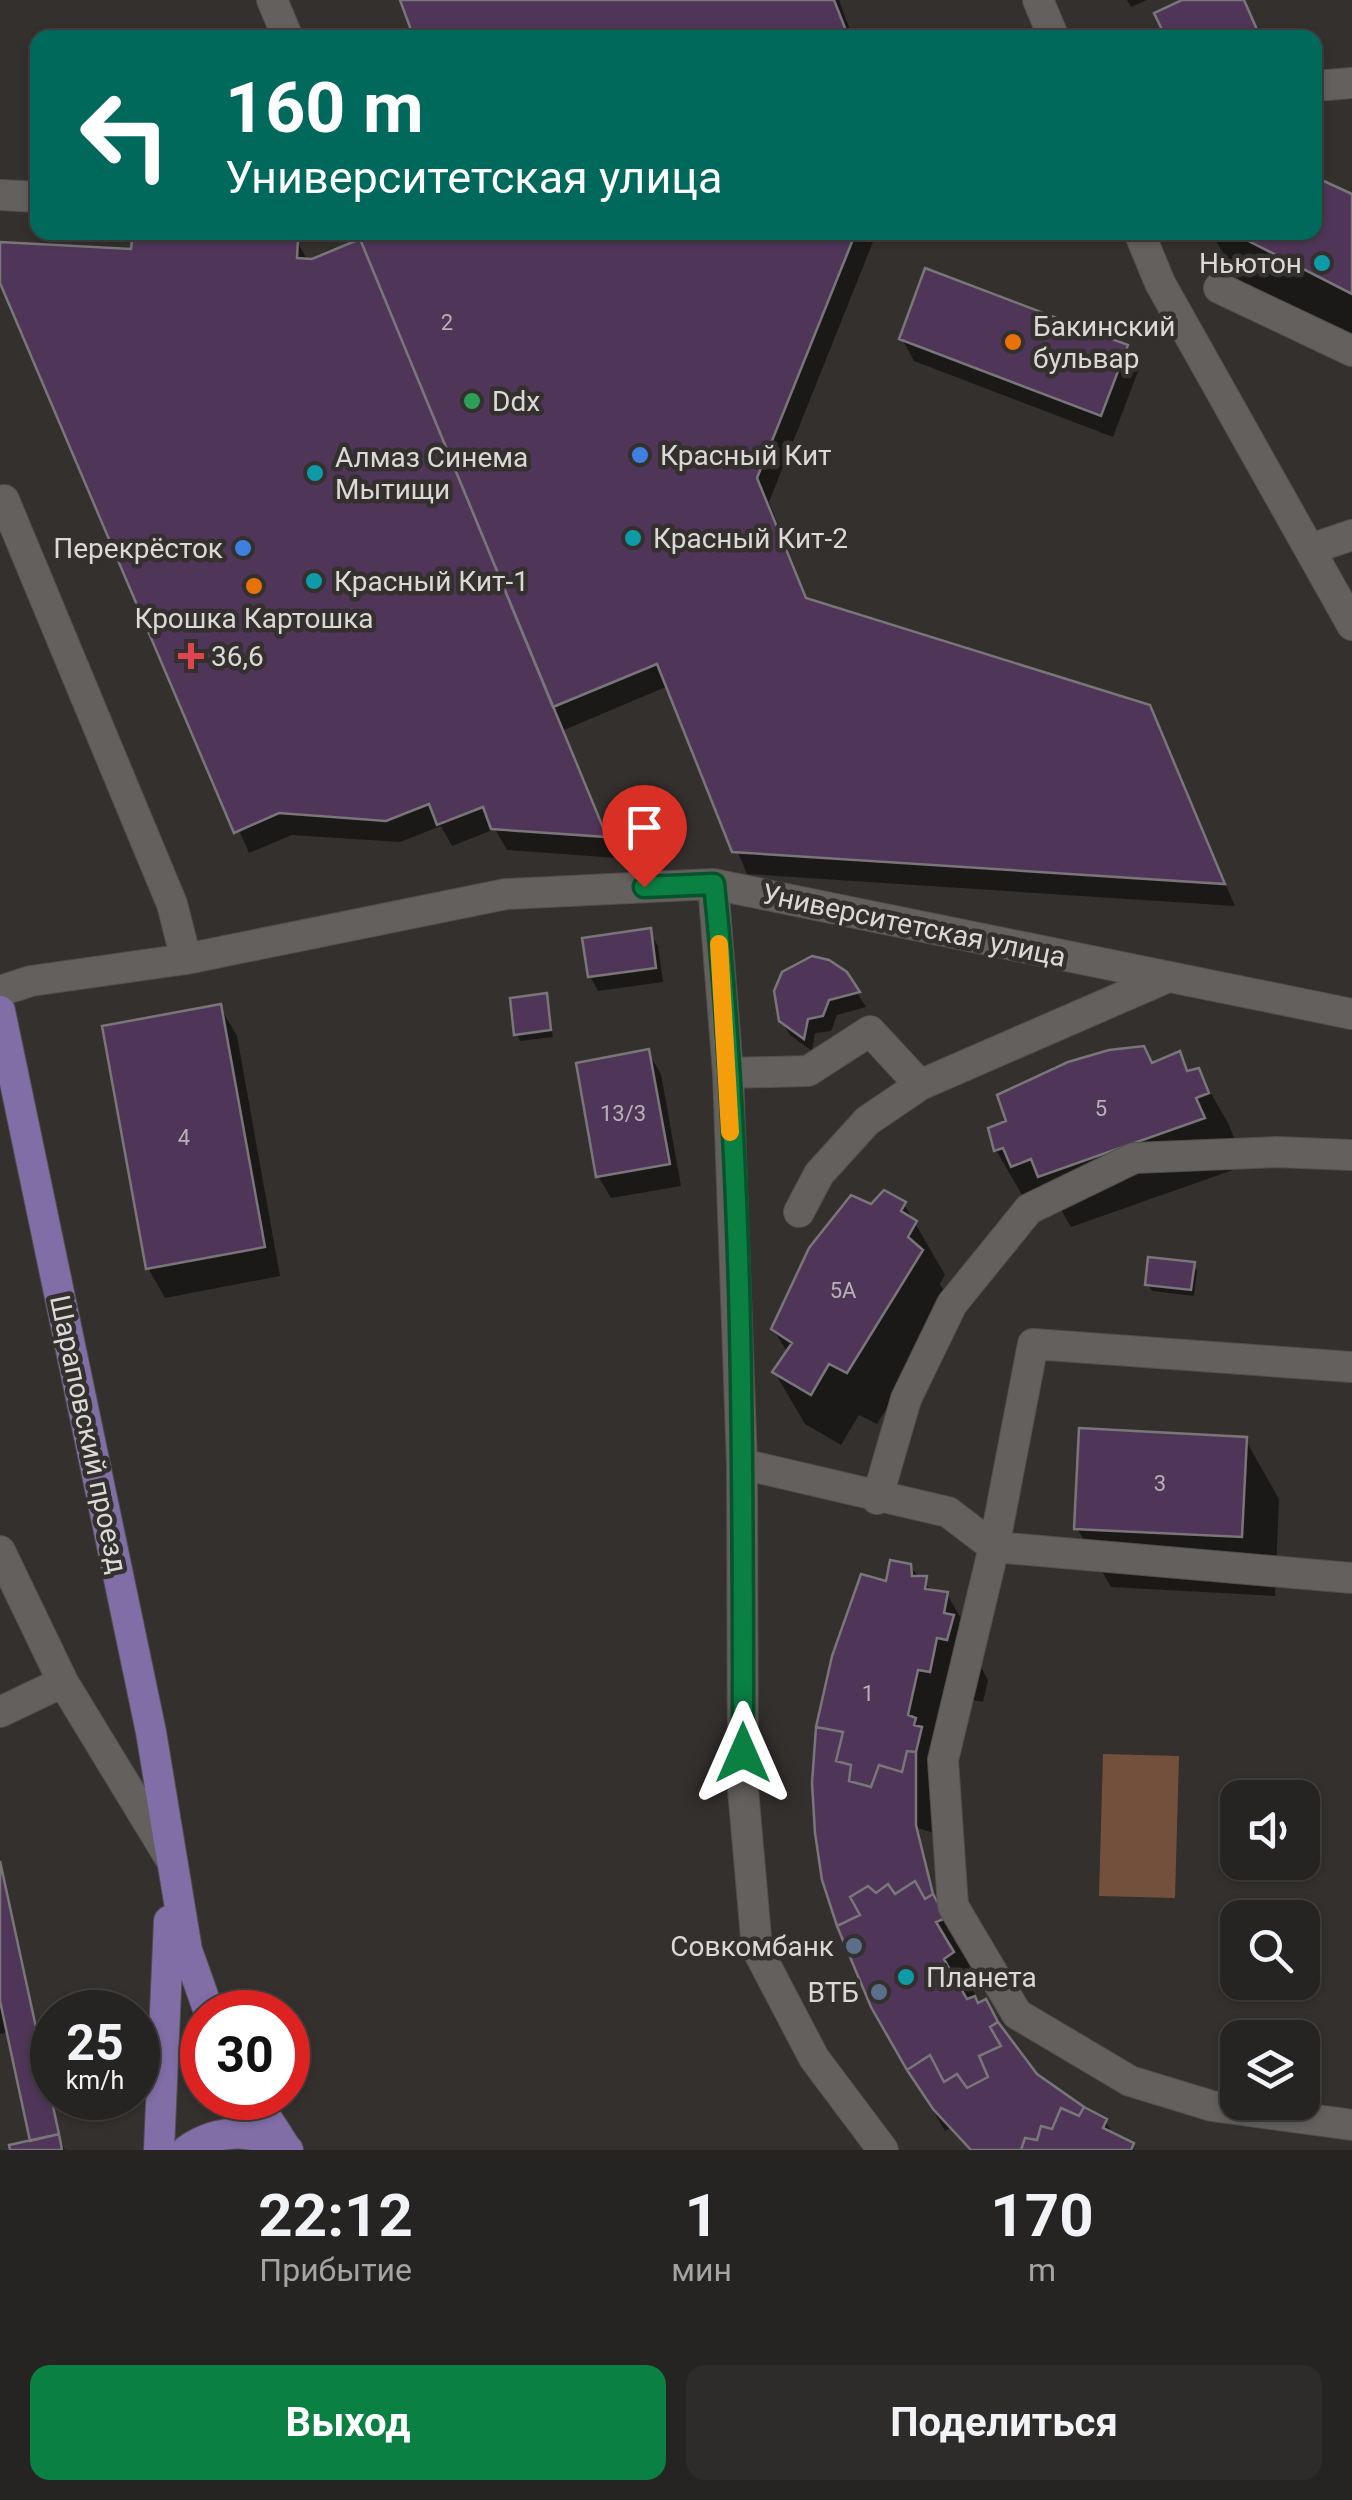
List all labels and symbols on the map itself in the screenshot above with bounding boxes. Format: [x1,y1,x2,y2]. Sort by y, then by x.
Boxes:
place label: Ньютон [1199,247,1302,280]
marker: Ньютон [1311,252,1333,274]
house number: 2 [441,310,453,335]
place label: Бакинский бульвар [1033,310,1175,375]
marker: Бакинский бульвар [1002,331,1024,353]
place label: Ddx [492,385,540,418]
marker: Ddx [461,390,483,412]
place label: Красный Кит [660,439,832,472]
place label: Алмаз Синема Мытищи [335,441,528,506]
marker: Красный Кит [629,444,651,466]
marker: Алмаз Синема Мытищи [304,462,326,484]
place label: Красный Кит-2 [653,522,848,555]
marker: Красный Кит-2 [622,527,644,549]
place label: Перекрёсток [53,532,223,565]
marker: Перекрёсток [232,537,254,559]
place label: Красный Кит-1 [334,565,529,598]
marker: Красный Кит-1 [303,570,325,592]
marker: Крошка Картошка [243,575,265,597]
place label: Крошка Картошка [134,602,374,635]
place label: 36,6 [211,640,264,673]
marker: 36,6 [180,645,202,667]
pin [602,785,687,888]
street label: Университетская улица [759,877,1069,974]
house number: 5 [1095,1096,1107,1121]
house number: 13/3 [600,1101,646,1126]
house number: 4 [178,1125,190,1150]
house number: 5А [830,1278,857,1303]
street label: Шараповский проезд [43,1292,134,1576]
house number: 3 [1154,1471,1166,1496]
house number: 1 [862,1681,874,1706]
position arrow [691,1701,795,1805]
place label: Совкомбанк [670,1930,834,1963]
marker: Совкомбанк [843,1935,865,1957]
place label: Планета [926,1961,1037,1994]
marker: Планета [895,1966,917,1988]
place label: ВТБ [808,1976,859,2009]
marker: ВТБ [868,1981,890,2003]
speed limit sign: 30 [180,1990,310,2120]

